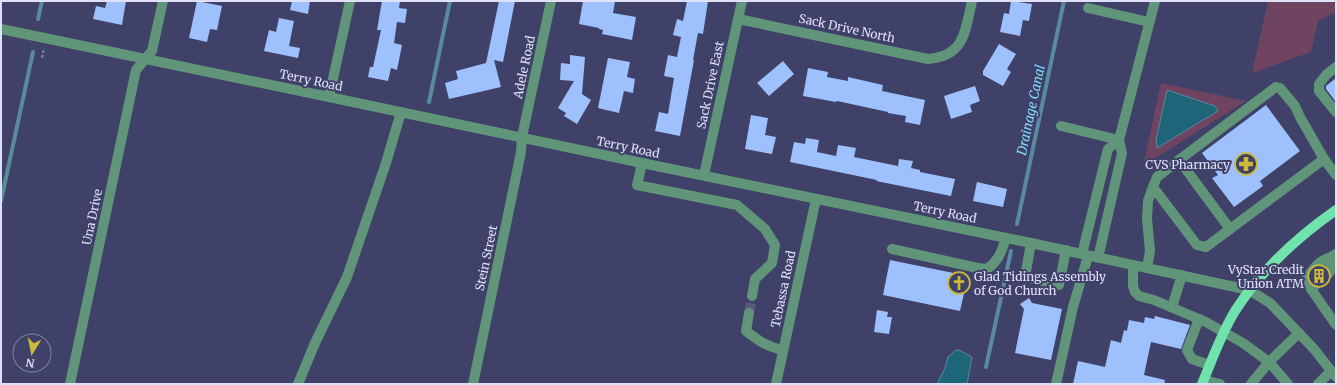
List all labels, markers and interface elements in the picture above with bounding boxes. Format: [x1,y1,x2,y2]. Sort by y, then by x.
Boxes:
street label: Sack Drive North [797,10,897,46]
street label: Adele Road [510,34,538,101]
street label: Sack Drive East [693,39,727,130]
water label: Drainage Canal [1013,63,1049,158]
street label: Terry Road [278,66,344,94]
street label: Terry Road [595,133,661,161]
pharmacy icon: CVS Pharmacy [1233,151,1259,177]
place label: CVS Pharmacy [1145,157,1230,172]
street label: Una Drive [79,188,105,246]
street label: Terry Road [912,198,978,226]
street label: Stein Street [472,223,500,292]
street label: Tebassa Road [768,249,798,329]
place label: VyStar Credit Union ATM [1227,262,1304,291]
building icon: VyStar Credit Union ATM [1306,263,1332,289]
place label: Glad Tidings Assembly of God Church [974,269,1106,298]
church icon: Glad Tidings Assembly of God Church [946,270,972,296]
north arrow [12,333,52,373]
text: N [24,355,36,370]

